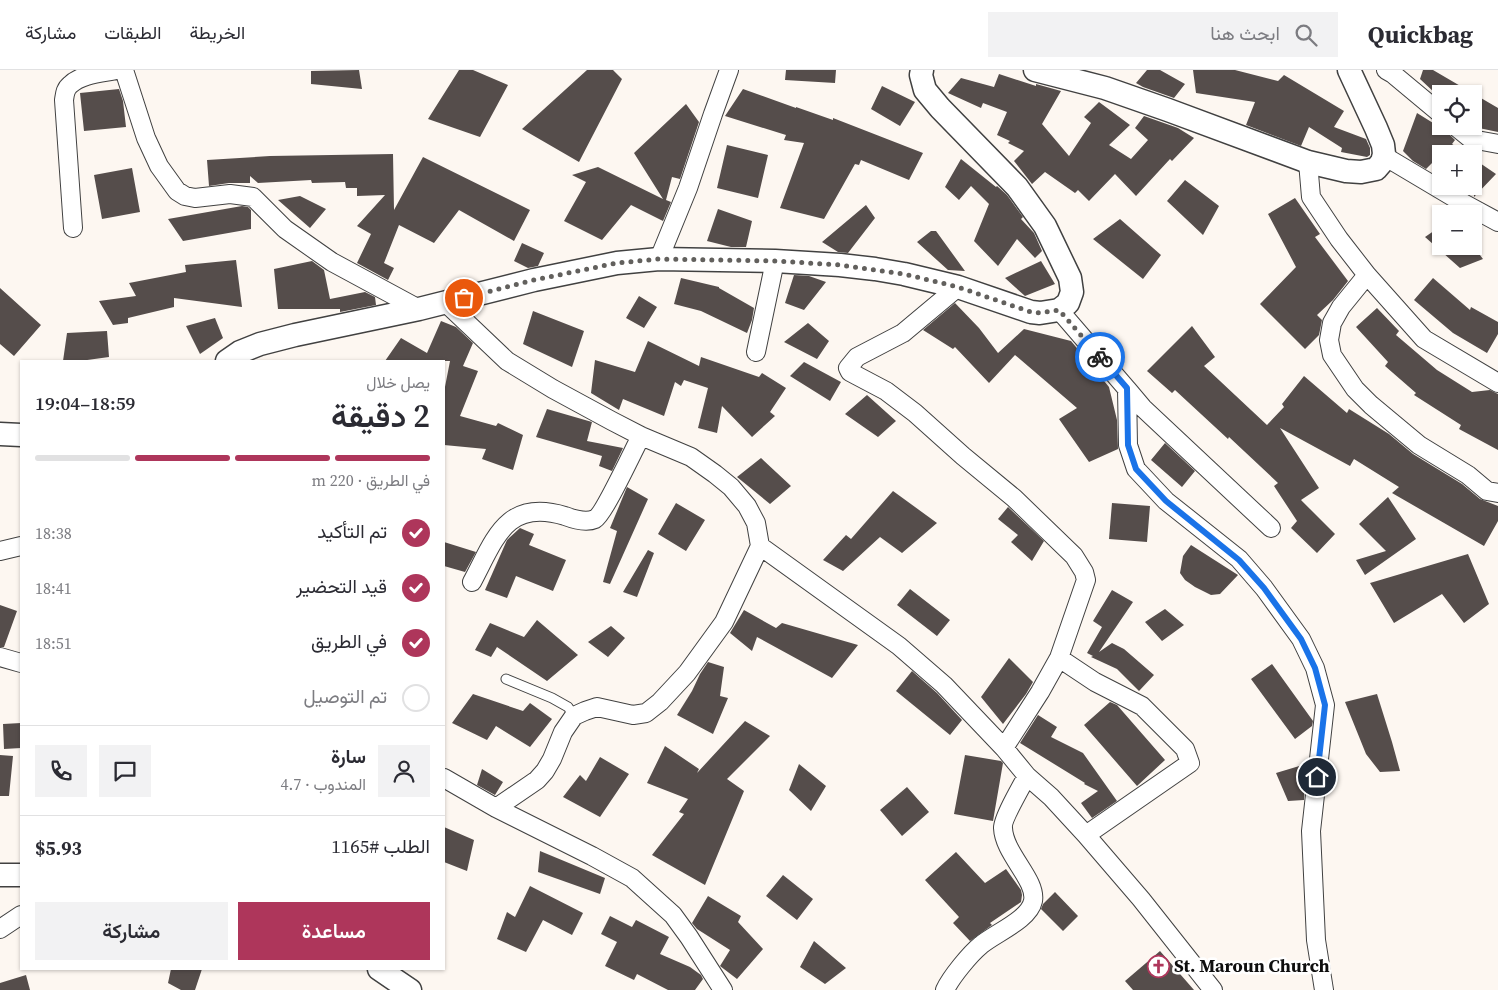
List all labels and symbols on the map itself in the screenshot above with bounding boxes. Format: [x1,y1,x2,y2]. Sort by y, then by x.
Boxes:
pin [443,277,485,319]
courier [1075,332,1125,382]
pin [1296,756,1338,798]
place label: St. Maroun Church [1174,953,1330,978]
church icon: St. Maroun Church [1146,954,1170,978]

